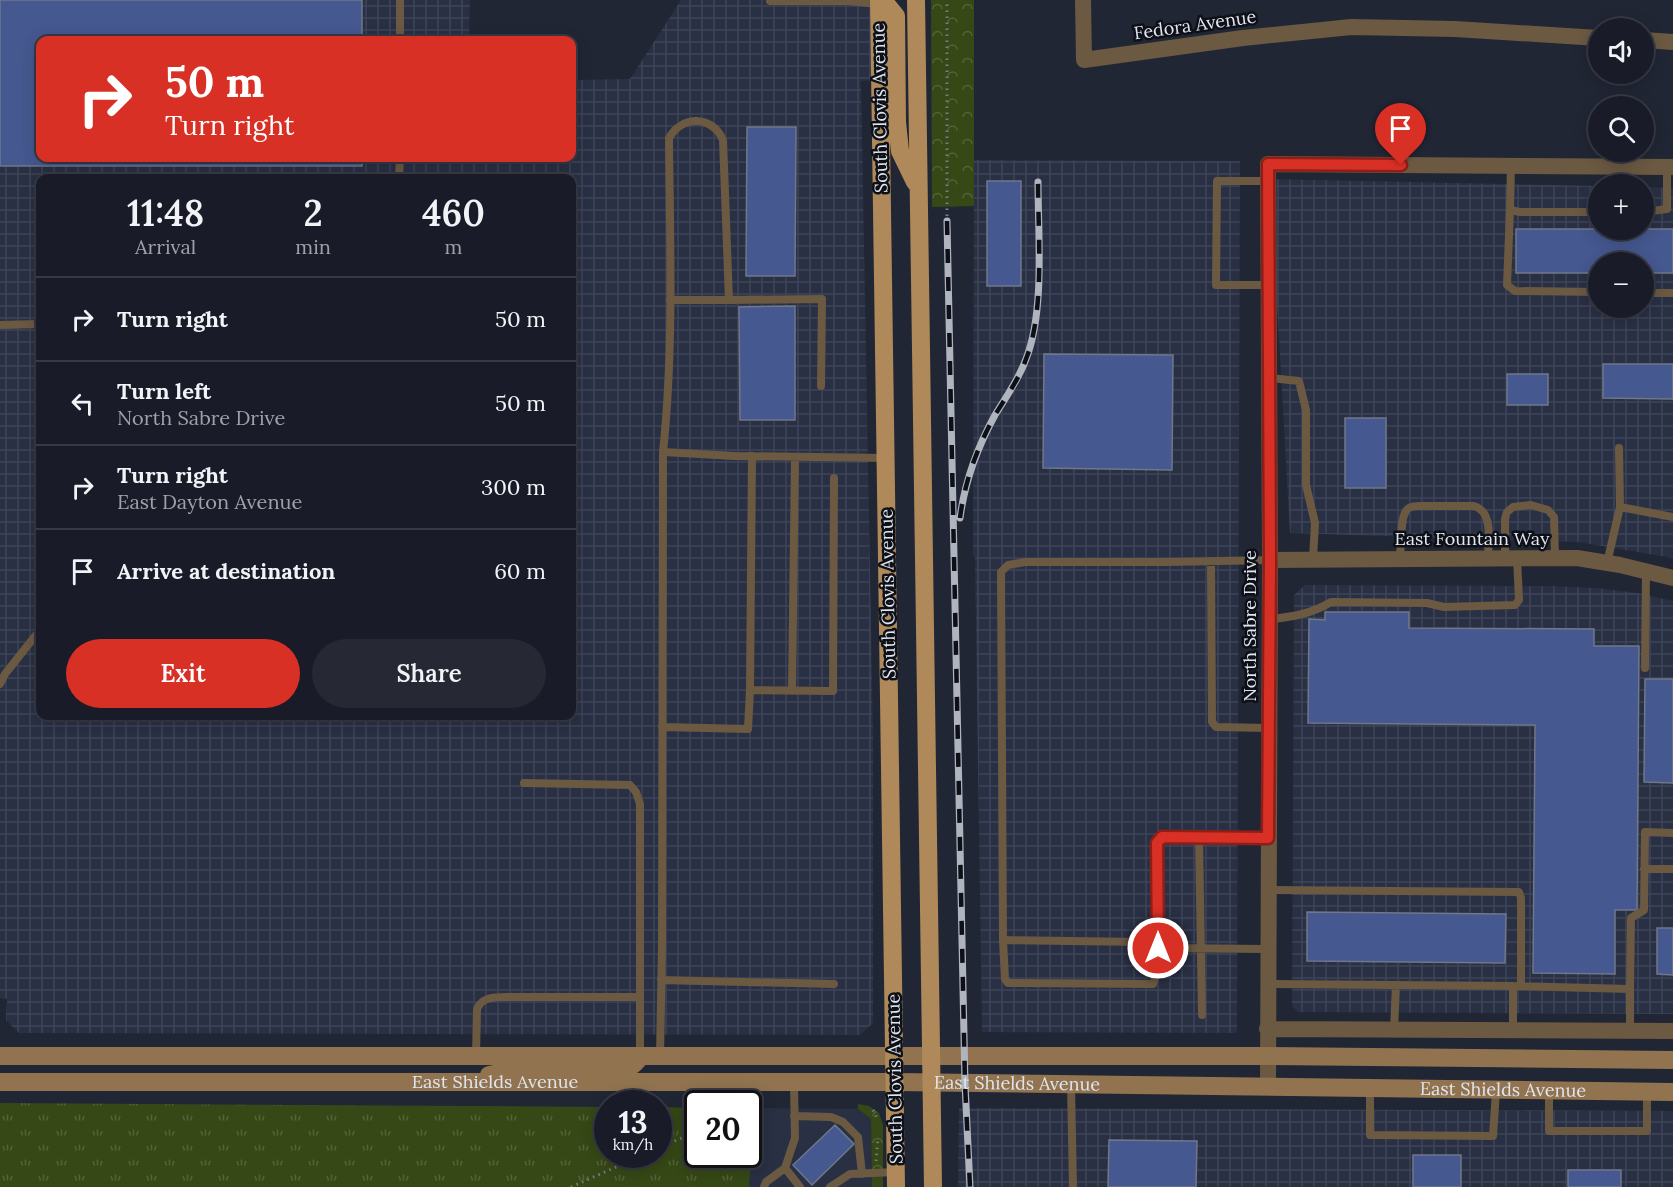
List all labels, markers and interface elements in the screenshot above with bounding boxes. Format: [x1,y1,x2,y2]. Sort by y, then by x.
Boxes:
street label: Fedora Avenue [1132,5,1258,44]
map controls [1588,18,1654,318]
button: sound [1588,18,1654,84]
street label: South Clovis Avenue [867,22,892,193]
text: 50 m [165,55,264,109]
icon: right [66,60,144,138]
button: search [1588,96,1654,162]
pin [1375,103,1426,165]
text: Turn right [165,108,294,142]
icon: arrive [1384,112,1417,145]
button: + [1588,174,1654,240]
text: 11:48 [127,190,204,236]
text: 2 [304,190,323,236]
text: 460 [422,190,485,236]
text: Arrival [135,234,196,259]
text: min [295,234,331,259]
text: m [445,234,462,259]
button: − [1588,252,1654,318]
icon: right [66,303,99,336]
text: Turn right [117,305,228,333]
text: 50 m [495,305,546,333]
text: Turn left [117,377,211,405]
icon: left [66,387,99,420]
text: 50 m [495,389,546,417]
text: North Sabre Drive [117,405,285,430]
text: Turn right [117,461,228,489]
icon: right [66,471,99,504]
text: 300 m [481,473,546,501]
text: East Dayton Avenue [117,489,302,514]
street label: South Clovis Avenue [875,508,900,679]
street label: East Fountain Way [1395,527,1550,550]
street label: North Sabre Drive [1238,550,1261,702]
icon: arrive [66,555,99,588]
text: Arrive at destination [117,557,335,585]
text: 60 m [494,557,546,585]
button: Exit [66,639,300,708]
button: Share [312,639,546,708]
position arrow [1126,916,1190,980]
street label: South Clovis Avenue [882,993,907,1164]
street label: East Shields Avenue [412,1070,578,1093]
street label: East Shields Avenue [934,1071,1101,1096]
street label: East Shields Avenue [1420,1077,1586,1102]
speed limit sign: 20 [684,1090,762,1168]
text: 13 [619,1103,647,1141]
text: km/h [613,1135,653,1154]

